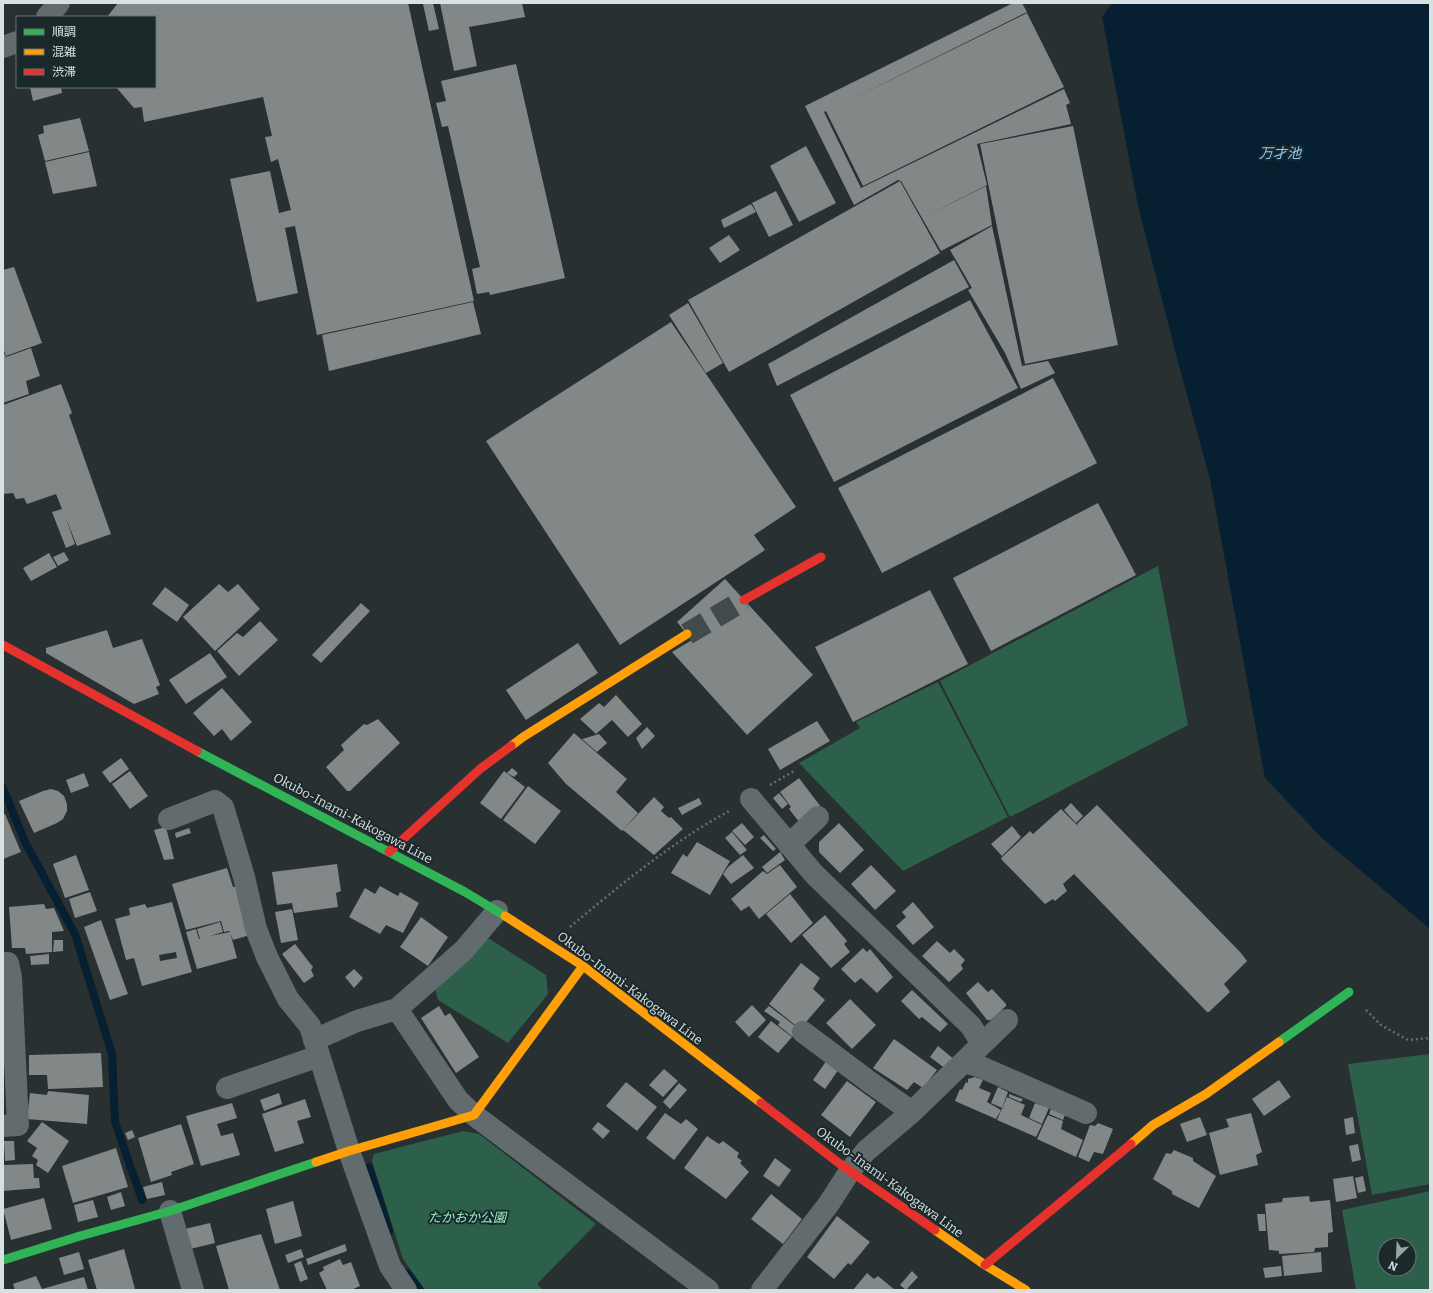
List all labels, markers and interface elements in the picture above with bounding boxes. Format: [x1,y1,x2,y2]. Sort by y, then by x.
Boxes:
legend [16,16,156,88]
text: 順調 [52,25,76,39]
text: 混雑 [52,45,76,59]
text: 渋滞 [52,65,76,79]
water label: 万才池 [1259,145,1303,162]
street label: Okubo-Inami-Kakogawa Line [271,770,435,866]
street label: Okubo-Inami-Kakogawa Line [554,928,706,1048]
street label: Okubo-Inami-Kakogawa Line [814,1124,966,1240]
park label: たかおか公園 [428,1210,508,1225]
north arrow [1377,1237,1417,1277]
text: N [1386,1258,1400,1273]

